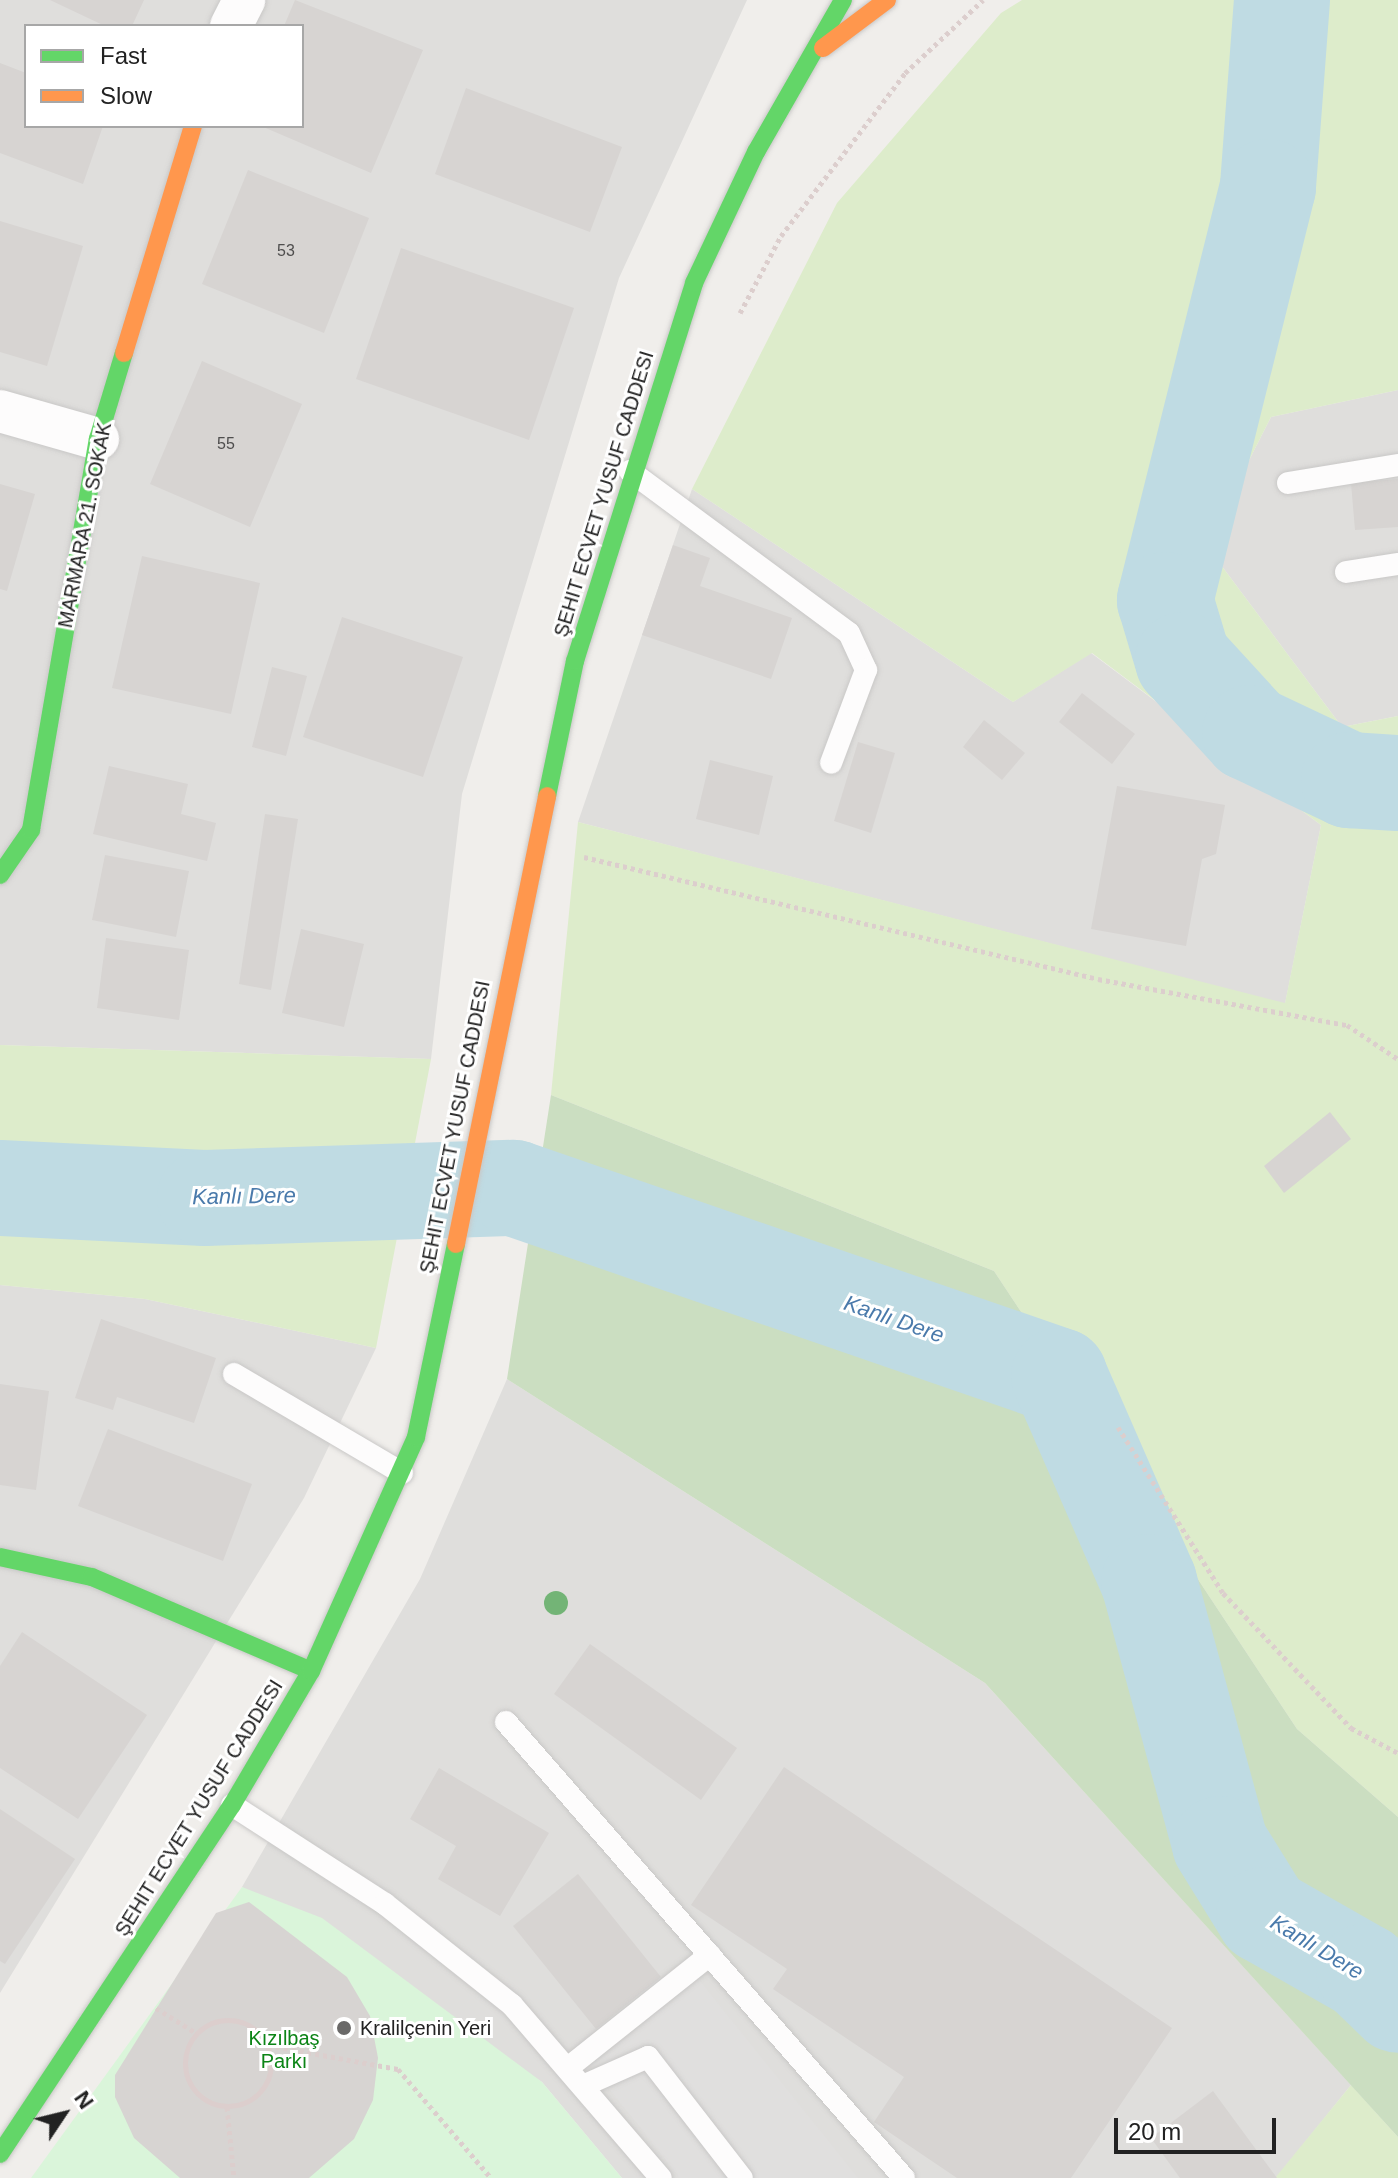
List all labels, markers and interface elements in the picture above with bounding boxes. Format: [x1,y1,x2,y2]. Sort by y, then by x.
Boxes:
legend [24,24,304,128]
text: Fast [100,42,147,69]
text: Slow [100,82,152,109]
house number: 53 [277,241,295,261]
street label: ŞEHIT ECVET YUSUF CADDESI [549,348,659,640]
street label: MARMARA 21. SOKAK [53,420,117,630]
house number: 55 [217,434,235,454]
street label: ŞEHIT ECVET YUSUF CADDESI [415,978,495,1276]
water label: Kanlı Dere [192,1182,296,1210]
water label: Kanlı Dere [841,1290,947,1348]
street label: ŞEHIT ECVET YUSUF CADDESI [110,1675,288,1941]
water label: Kanlı Dere [1266,1909,1368,1985]
place label: Kralilçenin Yeri [360,2016,492,2040]
marker: Kralilçenin Yeri [335,2019,353,2037]
park label: Kızılbaş Parkı [248,2026,320,2073]
north arrow [24,2074,104,2154]
text: N [69,2086,99,2114]
scale bar [1118,2102,1280,2152]
text: 20 m [1128,2118,1181,2145]

